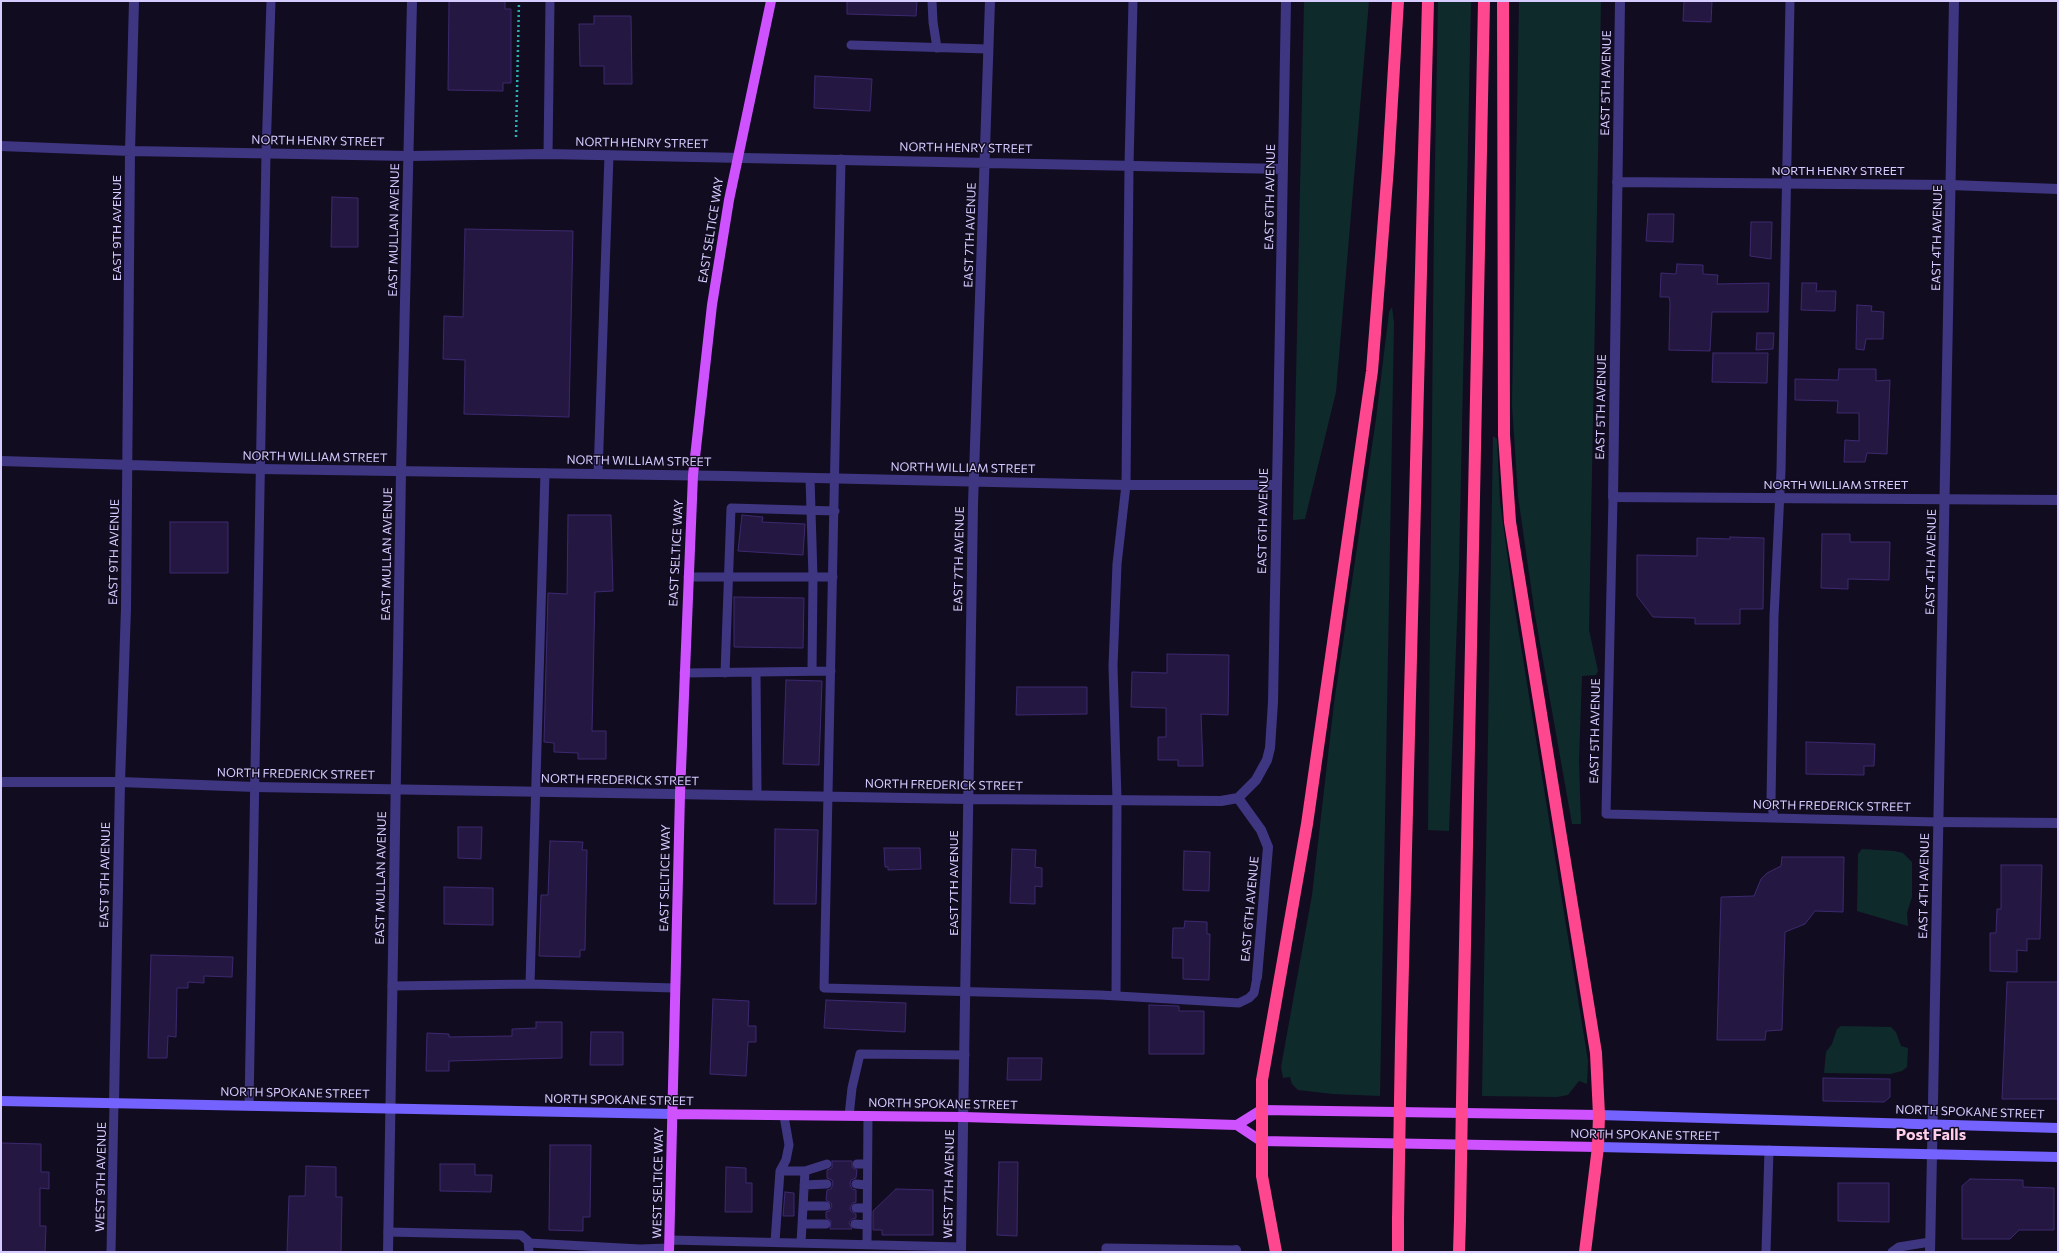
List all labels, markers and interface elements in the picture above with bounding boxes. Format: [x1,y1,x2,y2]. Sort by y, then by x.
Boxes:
street label: EAST 5TH AVENUE [1598,30,1614,136]
street label: NORTH HENRY STREET [251,133,385,149]
street label: NORTH HENRY STREET [575,135,709,151]
street label: NORTH HENRY STREET [899,140,1033,156]
street label: EAST 6TH AVENUE [1262,144,1278,250]
street label: EAST MULLAN AVENUE [386,163,402,297]
street label: NORTH HENRY STREET [1771,164,1905,178]
street label: EAST 9TH AVENUE [110,175,124,281]
street label: EAST SELTICE WAY [696,176,726,284]
street label: EAST 7TH AVENUE [961,182,979,288]
street label: EAST 4TH AVENUE [1929,185,1945,291]
street label: EAST 5TH AVENUE [1593,354,1609,460]
street label: NORTH WILLIAM STREET [242,449,388,465]
street label: NORTH WILLIAM STREET [566,453,712,469]
street label: NORTH WILLIAM STREET [890,460,1036,476]
street label: EAST 6TH AVENUE [1255,468,1271,574]
street label: NORTH WILLIAM STREET [1764,478,1908,492]
street label: EAST MULLAN AVENUE [379,487,395,621]
street label: EAST 9TH AVENUE [106,499,122,605]
street label: EAST SELTICE WAY [666,499,686,607]
street label: EAST 7TH AVENUE [951,506,967,612]
street label: EAST 4TH AVENUE [1923,509,1939,615]
street label: EAST 5TH AVENUE [1587,678,1603,784]
street label: NORTH FREDERICK STREET [217,765,375,783]
street label: NORTH FREDERICK STREET [541,771,699,789]
street label: NORTH FREDERICK STREET [865,776,1023,794]
street label: NORTH FREDERICK STREET [1753,797,1911,815]
street label: EAST MULLAN AVENUE [373,811,389,945]
street label: EAST 9TH AVENUE [97,822,113,928]
street label: EAST SELTICE WAY [657,824,673,932]
street label: EAST 7TH AVENUE [947,830,961,936]
street label: EAST 4TH AVENUE [1916,833,1932,939]
street label: EAST 6TH AVENUE [1238,856,1262,962]
street label: NORTH SPOKANE STREET [220,1084,370,1102]
street label: NORTH SPOKANE STREET [544,1091,694,1109]
street label: NORTH SPOKANE STREET [868,1095,1018,1113]
street label: NORTH SPOKANE STREET [1895,1102,2045,1122]
street label: WEST 9TH AVENUE [93,1122,109,1232]
district label: Post Falls [1896,1125,1966,1145]
street label: NORTH SPOKANE STREET [1570,1126,1720,1144]
street label: WEST SELTICE WAY [650,1127,666,1239]
street label: WEST 7TH AVENUE [941,1129,957,1239]

